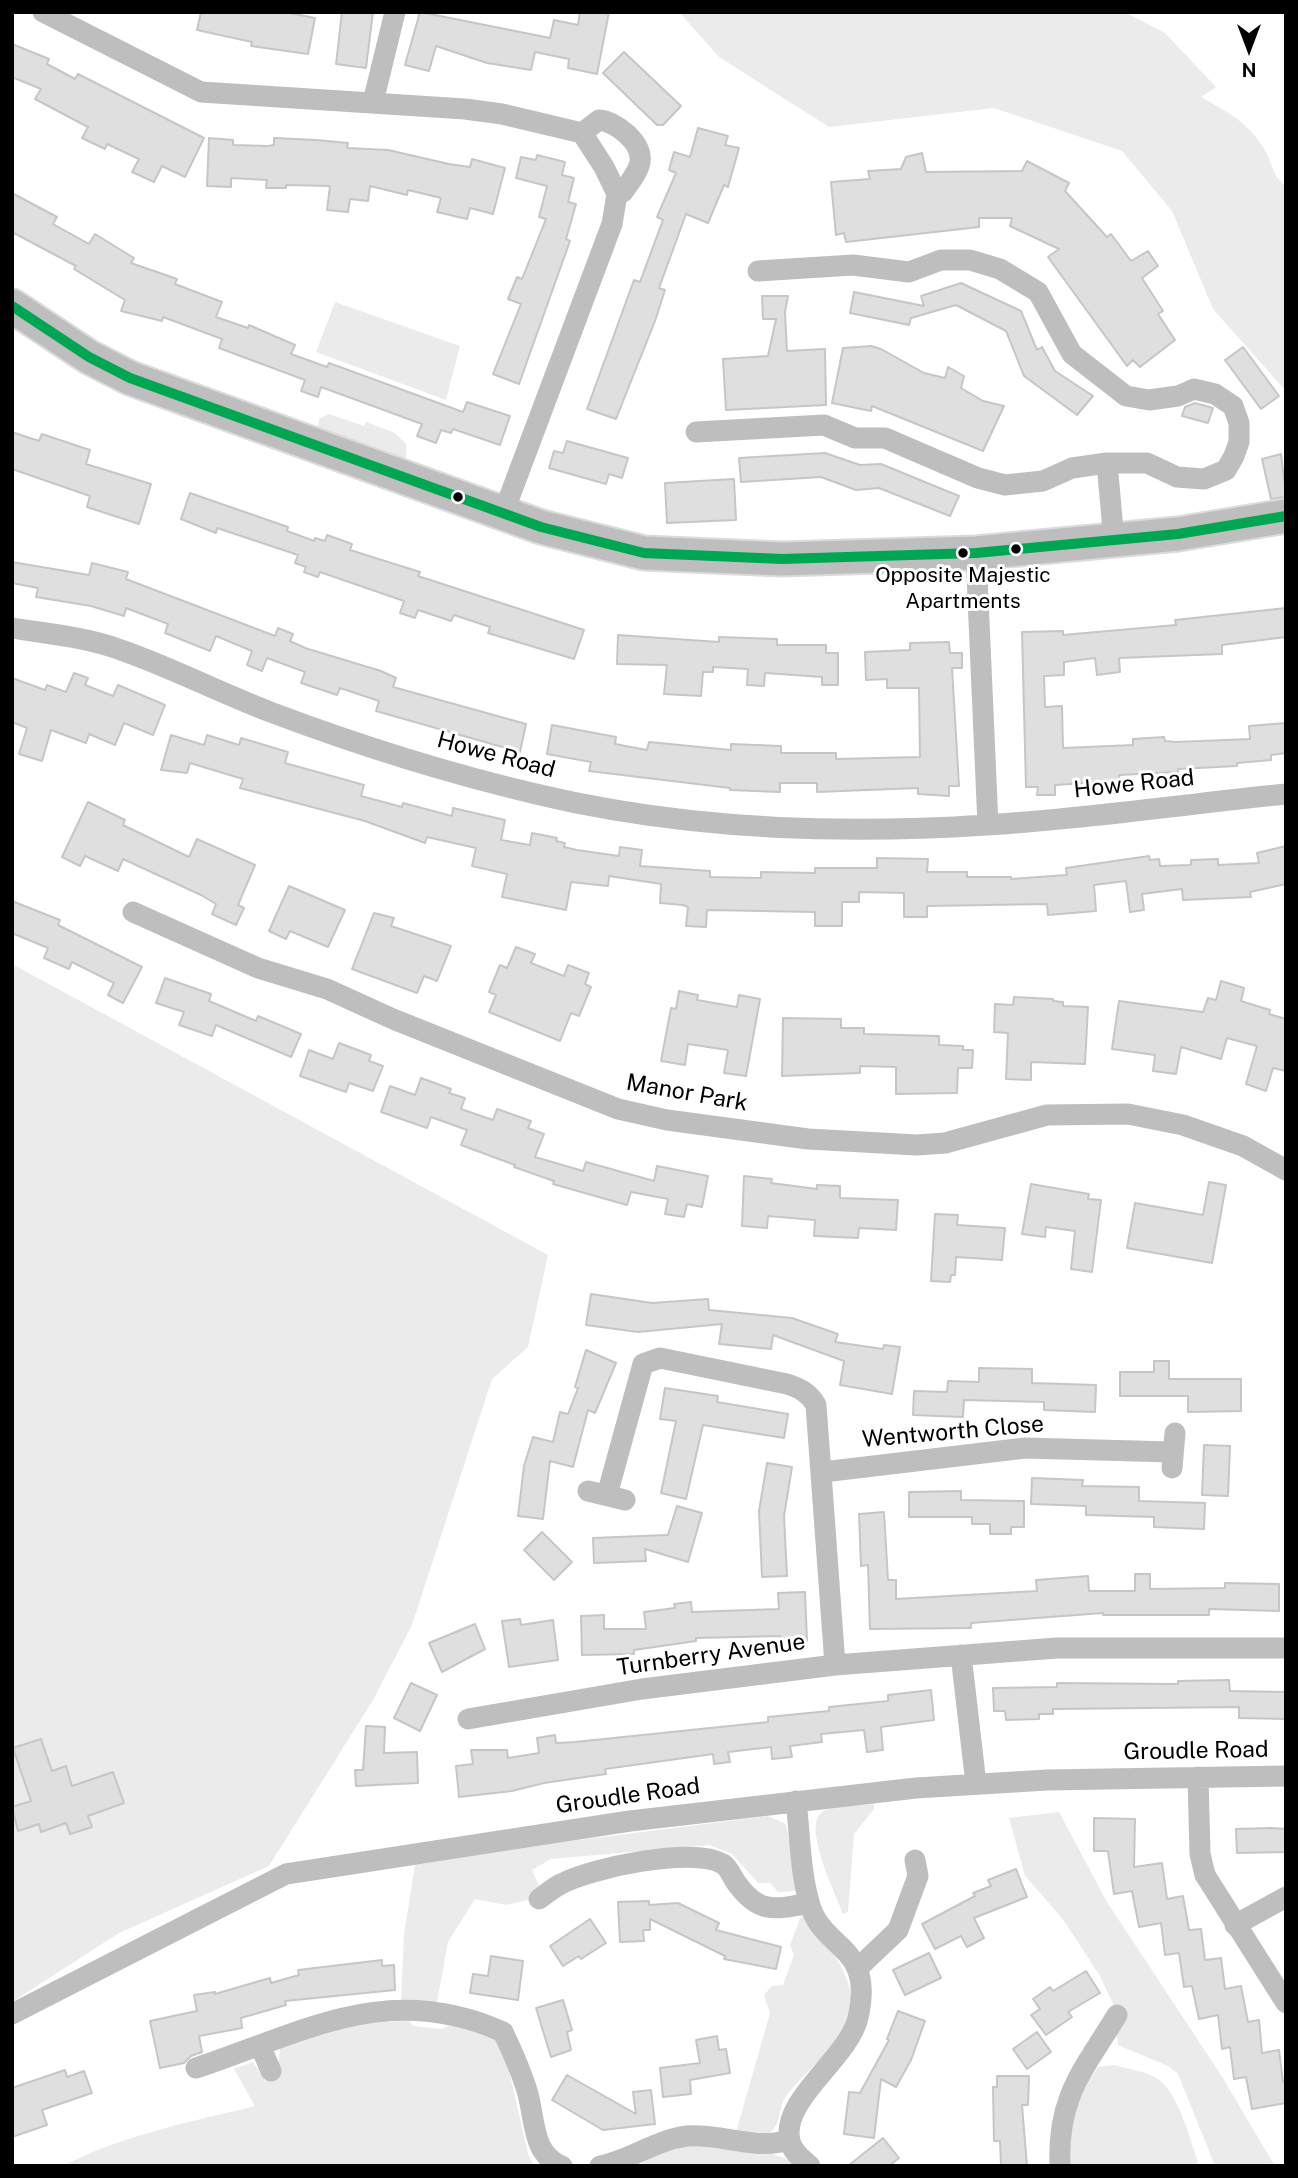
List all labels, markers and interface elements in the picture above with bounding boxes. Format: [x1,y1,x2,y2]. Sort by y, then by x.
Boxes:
north arrow [1214,14,1284,84]
text: N [1242,59,1256,81]
unlabelled marker [451,490,465,504]
unlabelled marker [1009,542,1023,556]
marker: Opposite Majestic Apartments [956,546,970,560]
place label: Opposite Majestic Apartments [875,563,1051,613]
street label: Howe Road [434,726,558,784]
street label: Howe Road [1072,764,1196,804]
street label: Manor Park [624,1069,750,1117]
street label: Wentworth Close [861,1410,1045,1454]
street label: Turnberry Avenue [615,1628,807,1682]
street label: Groudle Road [1123,1736,1269,1766]
street label: Groudle Road [554,1772,702,1820]

